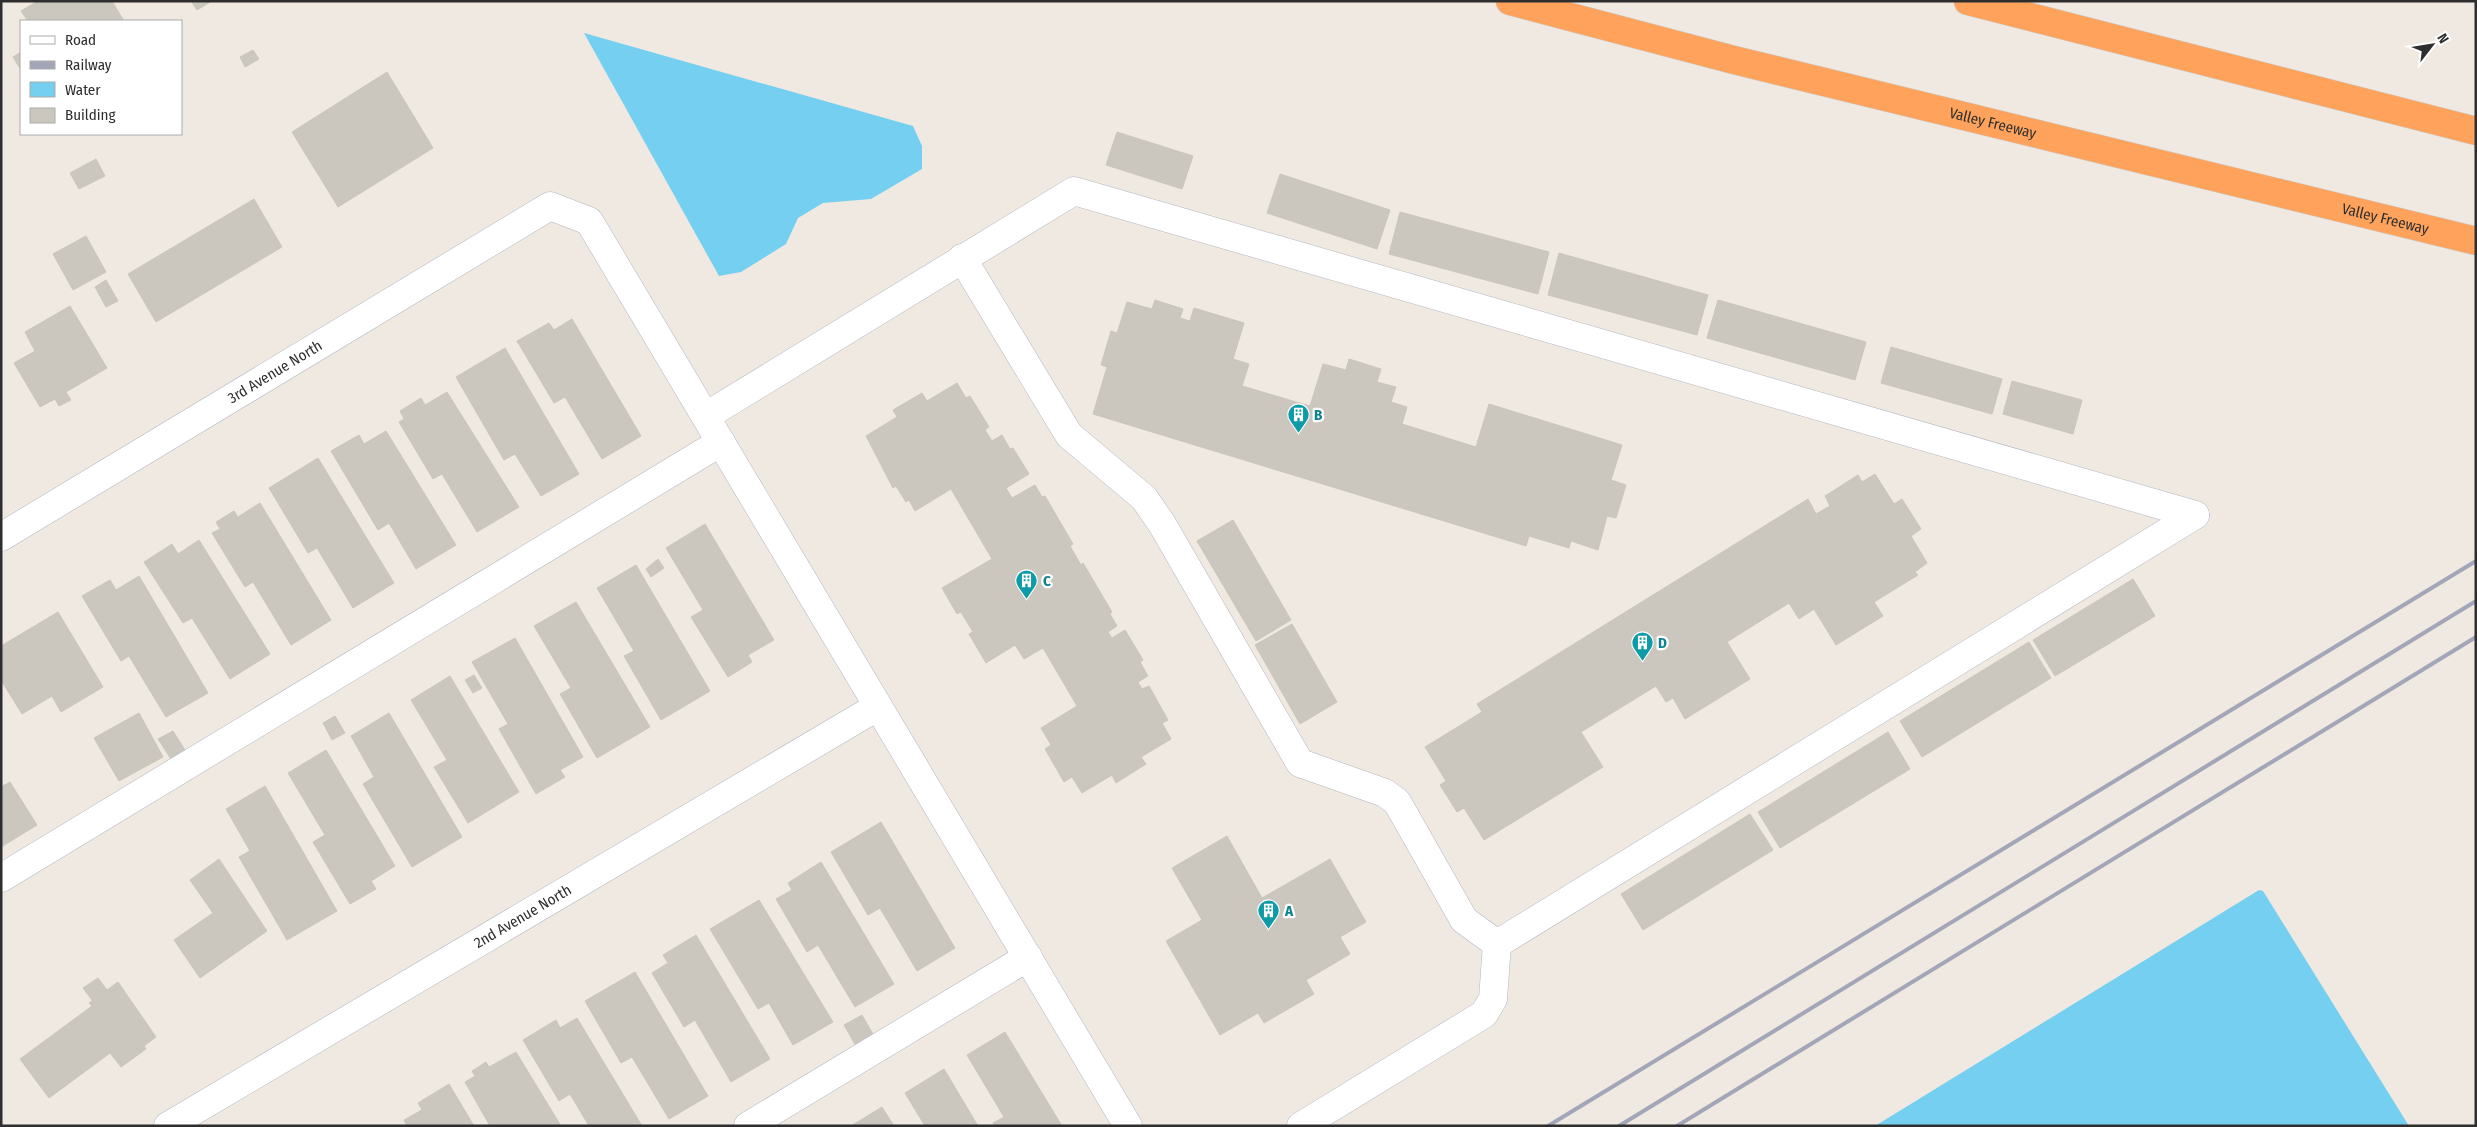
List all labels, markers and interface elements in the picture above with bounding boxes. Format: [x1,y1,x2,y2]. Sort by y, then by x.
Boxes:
legend [20,20,182,135]
north arrow [2407,20,2457,70]
text: Road [65,31,96,49]
text: N [2433,31,2452,47]
text: Railway [65,56,112,74]
text: Water [65,81,101,99]
street label: Valley Freeway [1947,104,2038,142]
text: Building [65,106,116,124]
street label: Valley Freeway [2340,200,2431,238]
street label: 3rd Avenue North [225,336,325,407]
building icon: B [1286,403,1310,434]
place label: B [1314,406,1323,424]
building icon: C [1015,569,1039,600]
place label: C [1043,572,1051,590]
building icon: D [1630,631,1654,662]
place label: D [1658,634,1667,652]
street label: 2nd Avenue North [471,881,575,952]
building icon: A [1257,899,1281,930]
place label: A [1284,902,1294,920]

